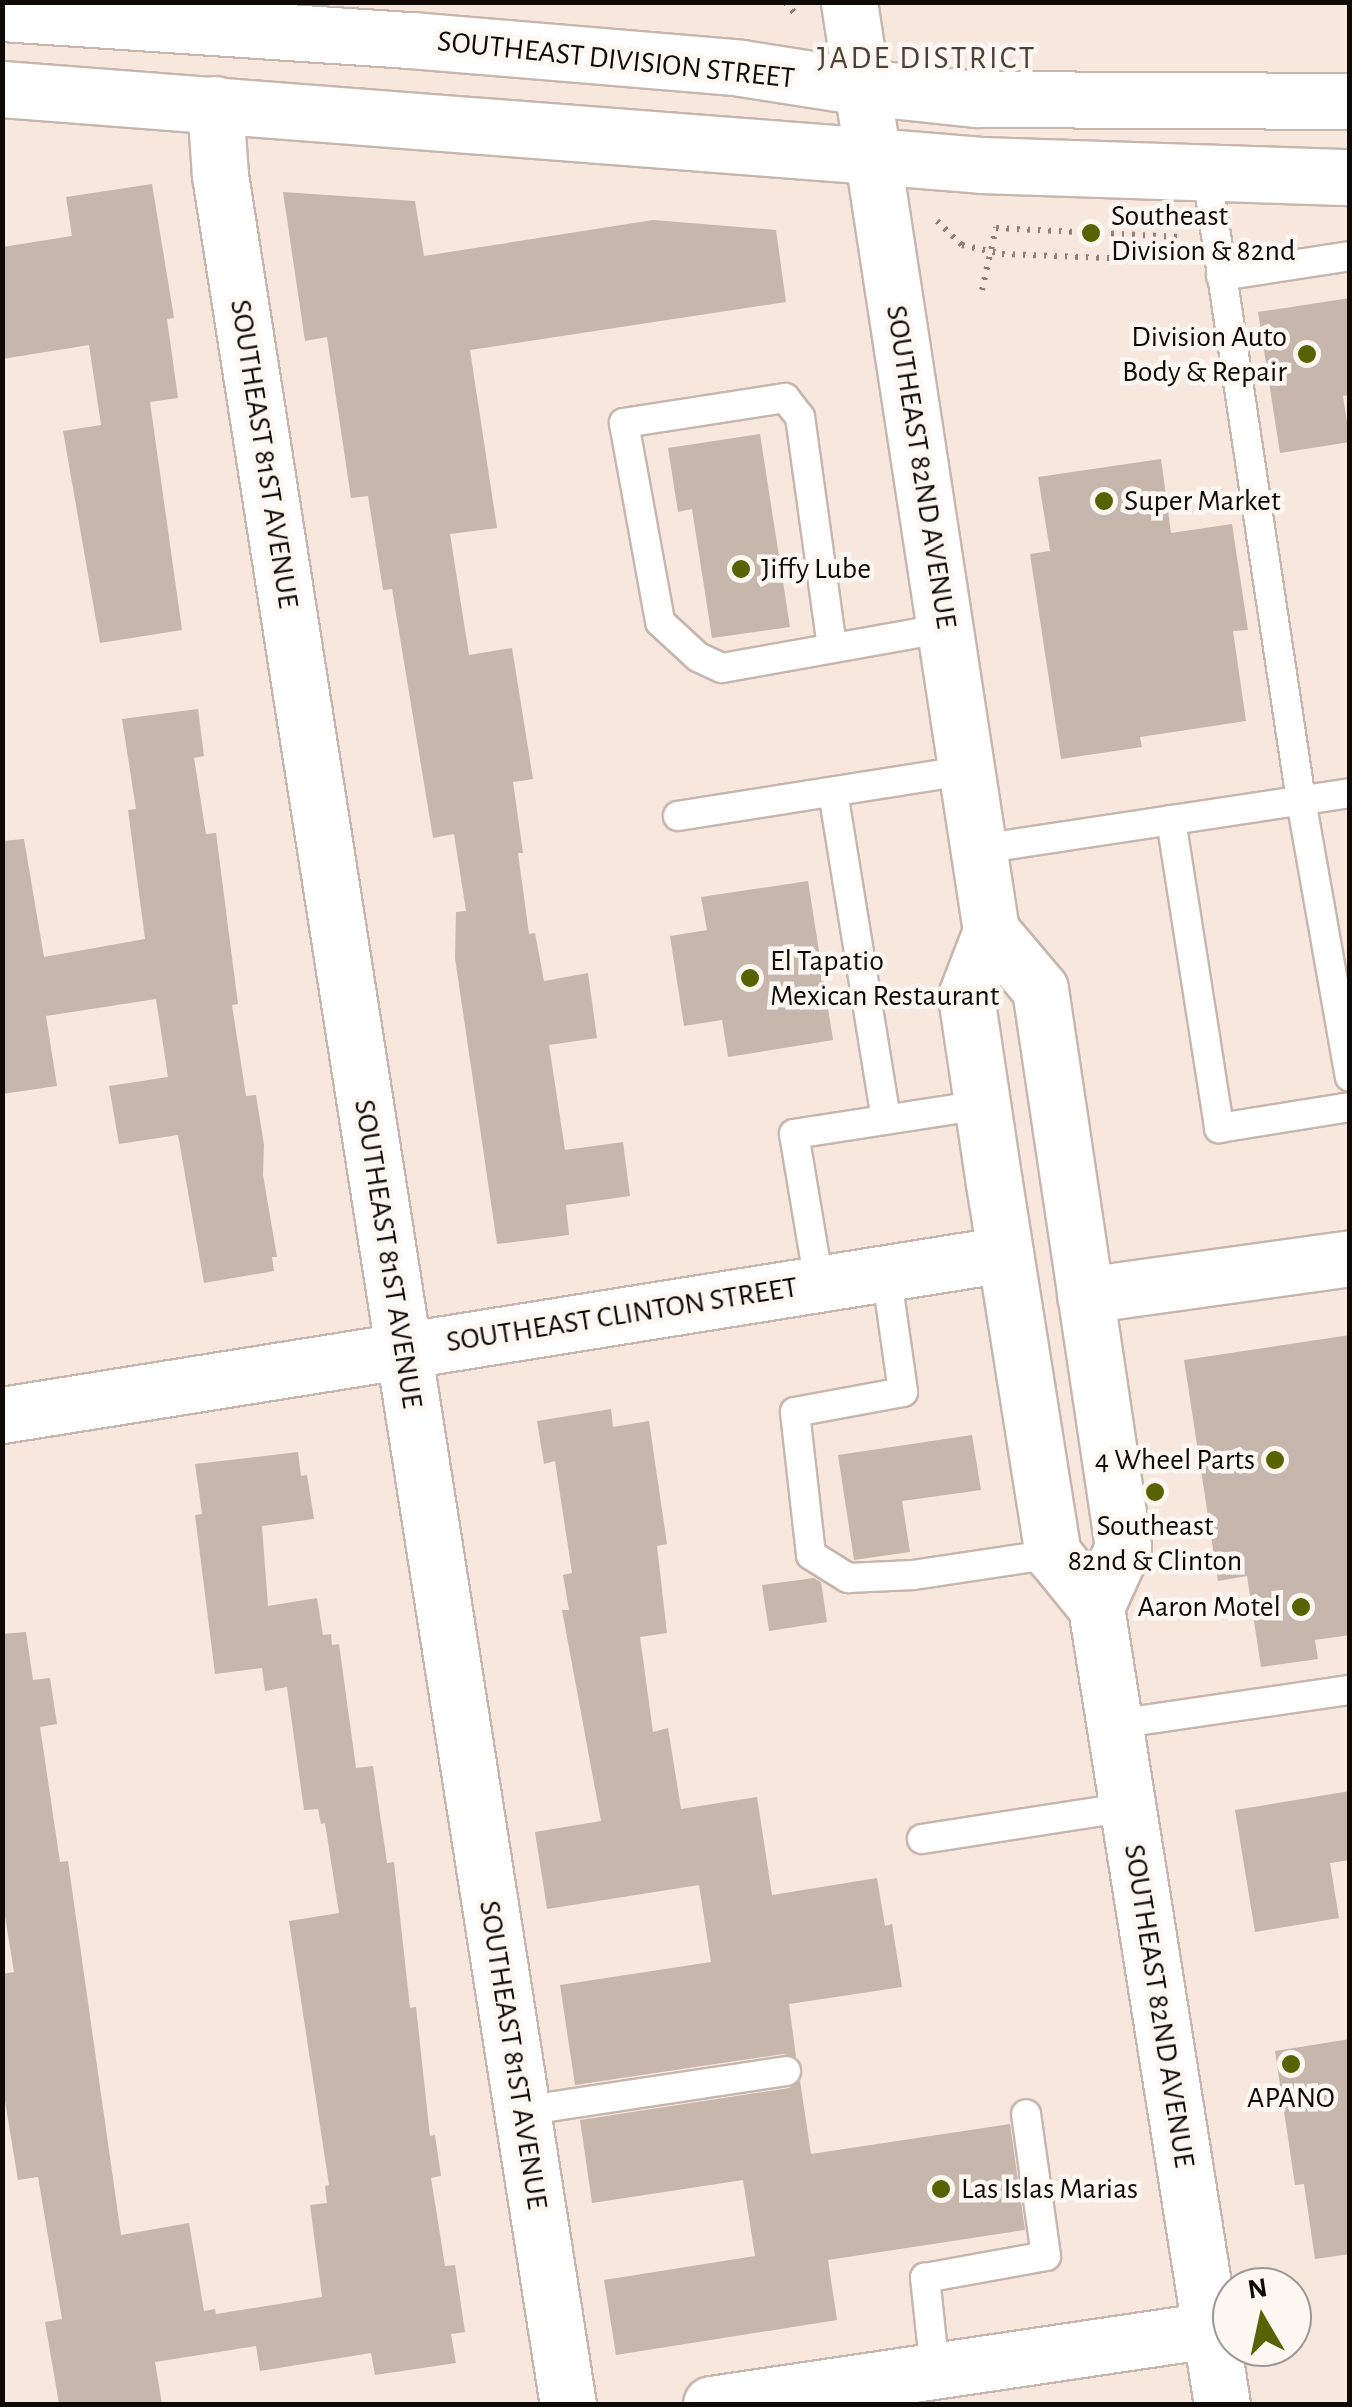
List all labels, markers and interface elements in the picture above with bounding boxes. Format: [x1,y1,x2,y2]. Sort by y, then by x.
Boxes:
street label: SOUTHEAST DIVISION STREET [436,23,796,97]
district label: JADE DISTRICT [817,39,1037,77]
place label: Southeast Division & 82nd [1111,198,1295,268]
marker: Southeast Division & 82nd [1080,222,1102,244]
street label: SOUTHEAST 81ST AVENUE [222,297,306,611]
street label: SOUTHEAST 82ND AVENUE [878,303,964,631]
place label: Division Auto Body & Repair [1122,319,1287,390]
marker: Division Auto Body & Repair [1296,343,1318,365]
place label: Super Market [1124,483,1280,519]
marker: Super Market [1093,490,1115,512]
place label: Jiffy Lube [761,551,871,587]
marker: Jiffy Lube [730,558,752,580]
place label: El Tapatio Mexican Restaurant [770,943,999,1014]
marker: El Tapatio Mexican Restaurant [739,967,761,989]
street label: SOUTHEAST 81ST AVENUE [346,1097,430,1411]
street label: SOUTHEAST CLINTON STREET [444,1269,800,1361]
place label: 4 Wheel Parts [1095,1442,1255,1478]
marker: 4 Wheel Parts [1264,1449,1286,1471]
marker: Southeast 82nd & Clinton [1144,1481,1166,1503]
place label: Southeast 82nd & Clinton [1068,1508,1242,1578]
place label: Aaron Motel [1137,1589,1281,1625]
marker: Aaron Motel [1290,1596,1312,1618]
street label: SOUTHEAST 82ND AVENUE [1116,1842,1202,2170]
street label: SOUTHEAST 81ST AVENUE [471,1898,555,2212]
marker: APANO [1280,2053,1302,2075]
place label: APANO [1247,2080,1335,2116]
place label: Las Islas Marias [961,2171,1138,2207]
marker: Las Islas Marias [930,2178,952,2200]
north arrow [1212,2267,1312,2367]
text: N [1246,2274,1269,2305]

